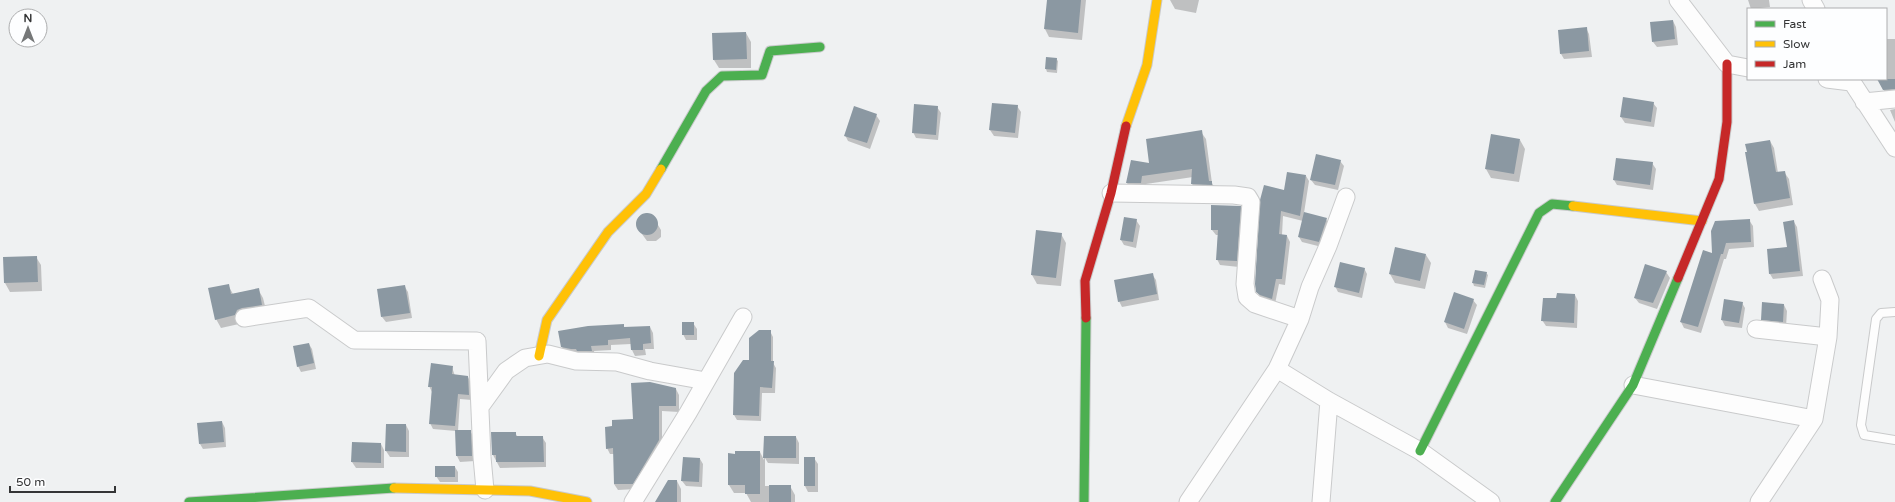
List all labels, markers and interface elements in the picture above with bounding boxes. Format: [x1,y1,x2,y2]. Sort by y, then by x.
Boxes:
north arrow [8,8,48,48]
legend [1747,8,1887,80]
text: N [24,12,32,25]
text: Fast [1783,17,1807,31]
text: Slow [1783,37,1810,51]
text: Jam [1783,57,1806,71]
scale bar [10,468,115,494]
text: 50 m [16,475,45,489]

